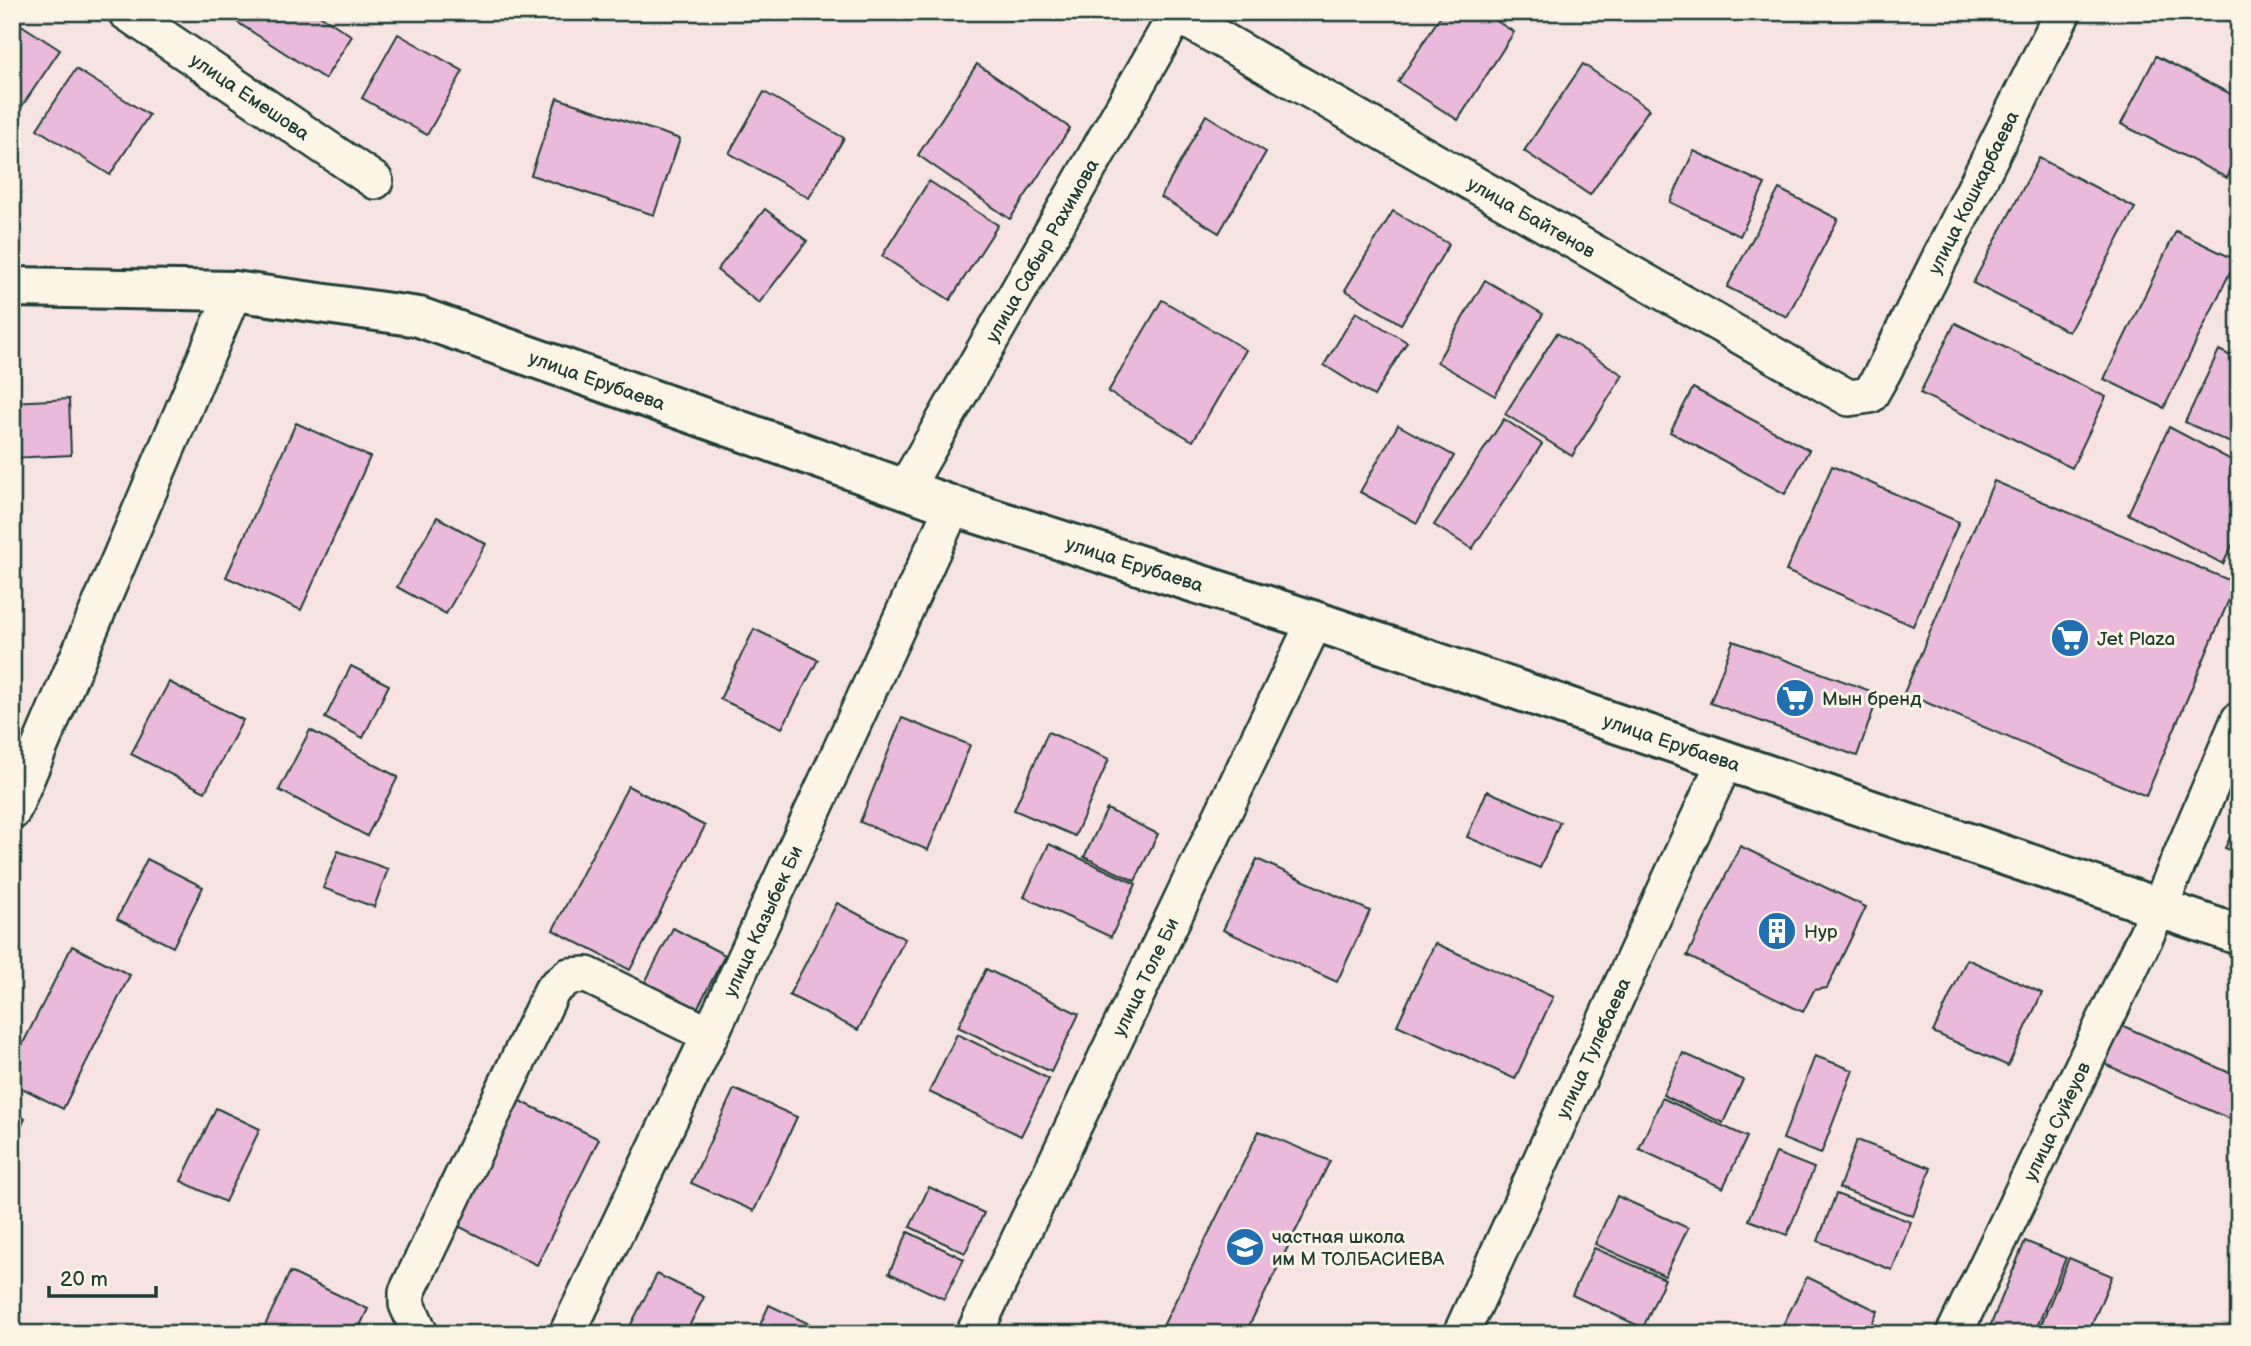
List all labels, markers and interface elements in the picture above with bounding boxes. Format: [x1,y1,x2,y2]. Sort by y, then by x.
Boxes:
street label: улица Емешова [185,49,313,146]
street label: улица Кошкарбаева [1924,107,2025,278]
street label: улица Сабыр Рахимова [981,155,1105,347]
street label: улица Байтенов [1463,173,1599,264]
street label: улица Ерубаева [526,347,668,416]
street label: улица Ерубаева [1063,533,1206,598]
supermarket icon: Jet Plaza [2049,617,2091,659]
place label: Jet Plaza [2097,628,2175,651]
supermarket icon: Мын бренд [1774,677,1816,719]
place label: Мын бренд [1822,688,1922,711]
street label: улица Ерубаева [1600,710,1743,778]
street label: улица Казыбек Би [719,842,808,1001]
building icon: Нур [1756,910,1798,952]
street label: улица Толе Би [1108,914,1184,1040]
place label: Нур [1804,921,1838,944]
street label: улица Тулебаева [1552,975,1637,1123]
street label: улица Суйеуов [2019,1059,2096,1185]
school or university icon: частная школа им М ТОЛБАСИЕВА [1224,1226,1266,1268]
place label: частная школа им М ТОЛБАСИЕВА [1272,1226,1445,1271]
scale bar [49,1255,156,1299]
text: 20 m [60,1267,108,1292]

